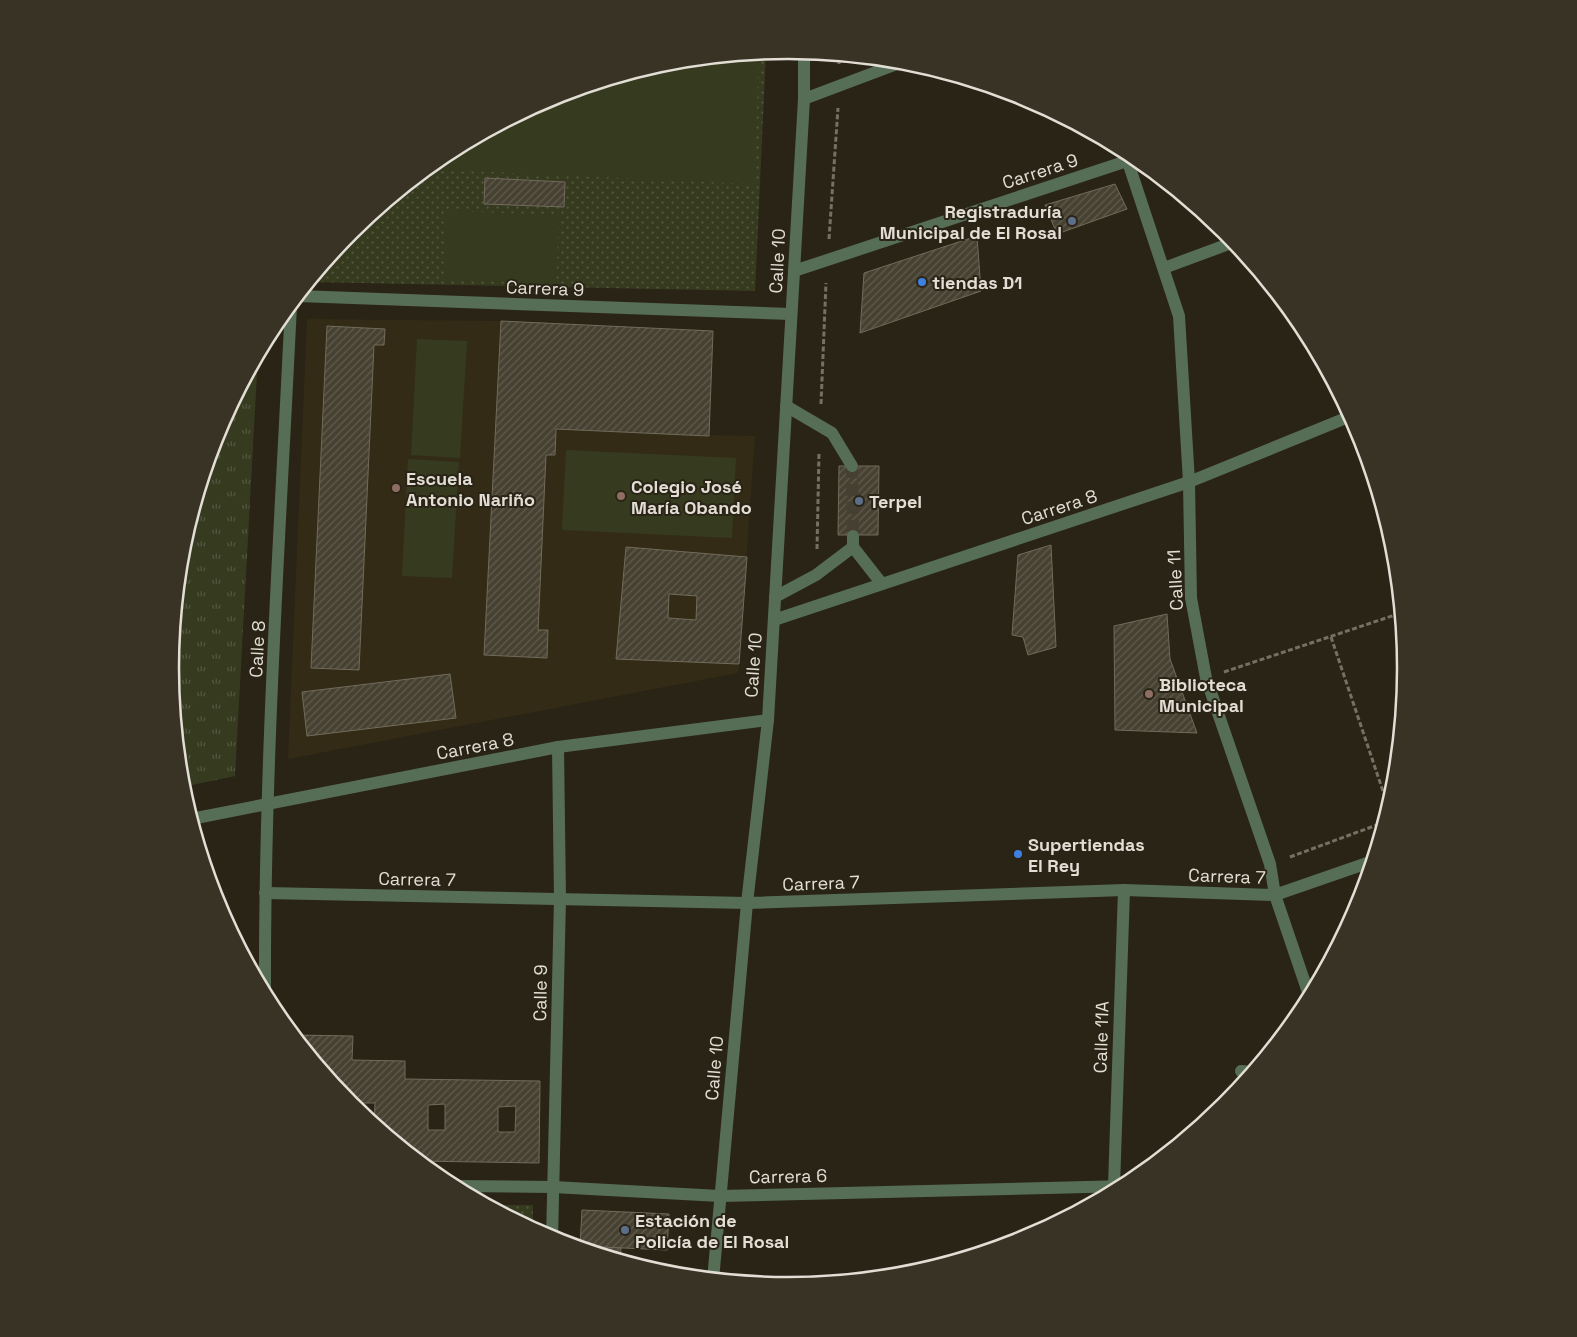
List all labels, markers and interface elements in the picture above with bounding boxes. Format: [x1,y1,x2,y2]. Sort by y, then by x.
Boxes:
street label: Carrera 9 [999,148,1081,194]
place label: Registraduría Municipal de El Rosal [880,200,1063,244]
marker: Registraduría Municipal de El Rosal [1066,215,1078,227]
street label: Calle 10 [764,228,790,294]
place label: tiendas D1 [932,271,1022,294]
street label: Carrera 9 [505,275,585,301]
marker: tiendas D1 [916,276,928,288]
place label: Escuela Antonio Nariño [406,467,535,511]
place label: Colegio José María Obando [631,475,752,519]
marker: Escuela Antonio Nariño [390,482,402,494]
street label: Carrera 8 [1018,484,1100,530]
marker: Colegio José María Obando [615,490,627,502]
place label: Terpel [869,490,922,513]
marker: Terpel [853,495,865,507]
street label: Calle 11 [1162,549,1188,611]
street label: Calle 8 [244,620,270,678]
street label: Calle 10 [739,632,767,698]
place label: Biblioteca Municipal [1159,673,1247,717]
marker: Biblioteca Municipal [1143,688,1155,700]
street label: Carrera 8 [434,727,516,765]
place label: Supertiendas El Rey [1028,833,1145,877]
marker: Supertiendas El Rey [1012,848,1024,860]
street label: Carrera 7 [1188,863,1266,889]
street label: Carrera 7 [378,867,456,891]
street label: Carrera 7 [782,870,860,896]
street label: Calle 9 [528,964,552,1022]
street label: Calle 11A [1088,1000,1114,1074]
street label: Calle 10 [700,1035,728,1101]
street label: Carrera 6 [749,1164,827,1188]
place label: Estación de Policía de El Rosal [635,1209,789,1253]
marker: Estación de Policía de El Rosal [619,1224,631,1236]

